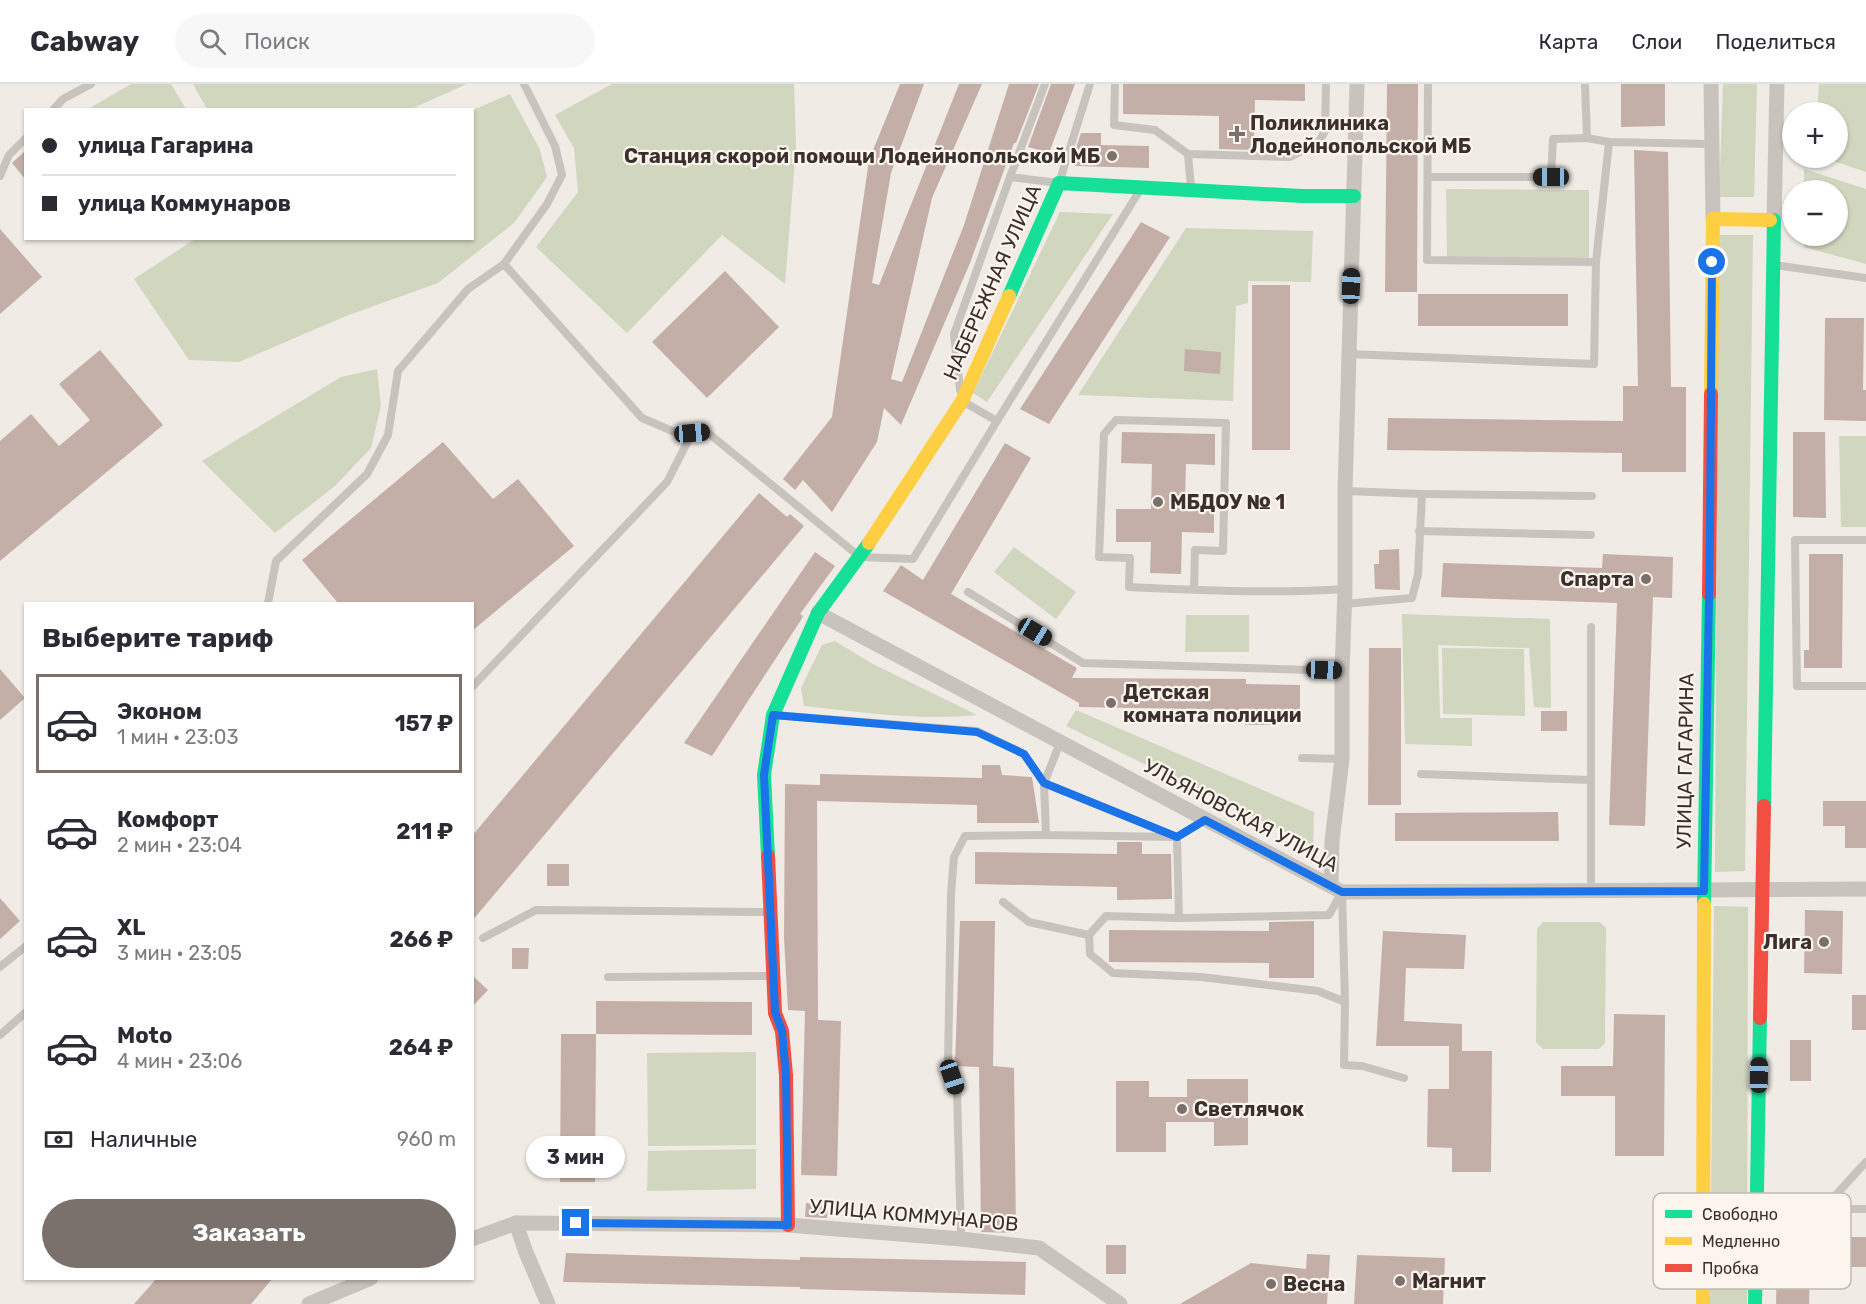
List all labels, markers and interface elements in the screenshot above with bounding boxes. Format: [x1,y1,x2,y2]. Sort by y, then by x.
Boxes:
search box [175,14,595,68]
text: Cabway [30,25,139,58]
icon: search [196,25,229,58]
text: Поиск [244,28,310,55]
text: Карта [1538,29,1598,54]
text: Слои [1631,29,1682,54]
text: Поделиться [1715,29,1836,54]
map controls [1782,102,1848,246]
button: + [1782,102,1848,168]
place label: Поликлиника Лодейнопольской МБ [1250,111,1471,158]
marker: Поликлиника Лодейнопольской МБ [1228,125,1246,143]
text: улица Гагарина [78,132,254,159]
place label: Станция скорой помощи Лодейнопольской МБ [624,144,1100,168]
marker: Станция скорой помощи Лодейнопольской МБ [1105,149,1119,163]
car [1533,168,1569,186]
button: − [1782,180,1848,246]
street label: НАБЕРЕЖНАЯ УЛИЦА [938,181,1046,383]
text: улица Коммунаров [78,190,291,217]
route start [1698,248,1725,275]
car [1341,268,1361,304]
car [673,423,711,443]
place label: МБДОУ № 1 [1170,490,1285,514]
marker: МБДОУ № 1 [1151,495,1165,509]
place label: Спарта [1560,567,1634,591]
marker: Спарта [1639,572,1653,586]
car [1015,615,1055,649]
text: Выберите тариф [42,622,273,654]
car [1306,660,1342,680]
street label: УЛИЦА ГАГАРИНА [1671,673,1699,849]
place label: Детская комната полиции [1123,680,1302,727]
marker: Детская комната полиции [1104,696,1118,710]
icon: car [45,697,99,751]
text: Эконом [117,698,202,725]
text: 157 ₽ [395,710,453,737]
text: 1 мин · 23:03 [117,725,238,749]
street label: УЛЬЯНОВСКАЯ УЛИЦА [1139,753,1343,877]
icon: car [45,805,99,859]
text: Комфорт [117,806,218,833]
text: 211 ₽ [396,818,453,845]
text: 2 мин · 23:04 [117,833,242,857]
icon: car [45,913,99,967]
text: XL [117,914,145,941]
text: 266 ₽ [390,926,453,953]
place label: Лига [1763,930,1812,954]
marker: Лига [1817,935,1831,949]
text: 3 мин · 23:05 [117,941,242,965]
icon: car [45,1021,99,1075]
text: Moto [117,1022,172,1049]
text: 264 ₽ [389,1034,453,1061]
text: 4 мин · 23:06 [117,1049,242,1073]
car [938,1057,966,1097]
car [1750,1057,1768,1093]
place label: Светлячок [1194,1097,1304,1121]
marker: Светлячок [1175,1102,1189,1116]
icon: cash [42,1123,75,1156]
text: Наличные [90,1126,197,1153]
text: 960 m [397,1127,456,1151]
callout: 3 мин [526,1136,626,1178]
text: 3 мин [547,1145,604,1169]
legend [1653,1193,1851,1289]
street label: УЛИЦА КОММУНАРОВ [809,1194,1019,1236]
button: Заказать [42,1199,456,1268]
text: Свободно [1702,1205,1778,1224]
route end [562,1209,589,1236]
text: Медленно [1702,1232,1780,1251]
text: Пробка [1702,1259,1759,1278]
place label: Магнит [1412,1269,1486,1293]
place label: Весна [1283,1272,1345,1296]
marker: Магнит [1393,1274,1407,1288]
marker: Весна [1264,1277,1278,1291]

